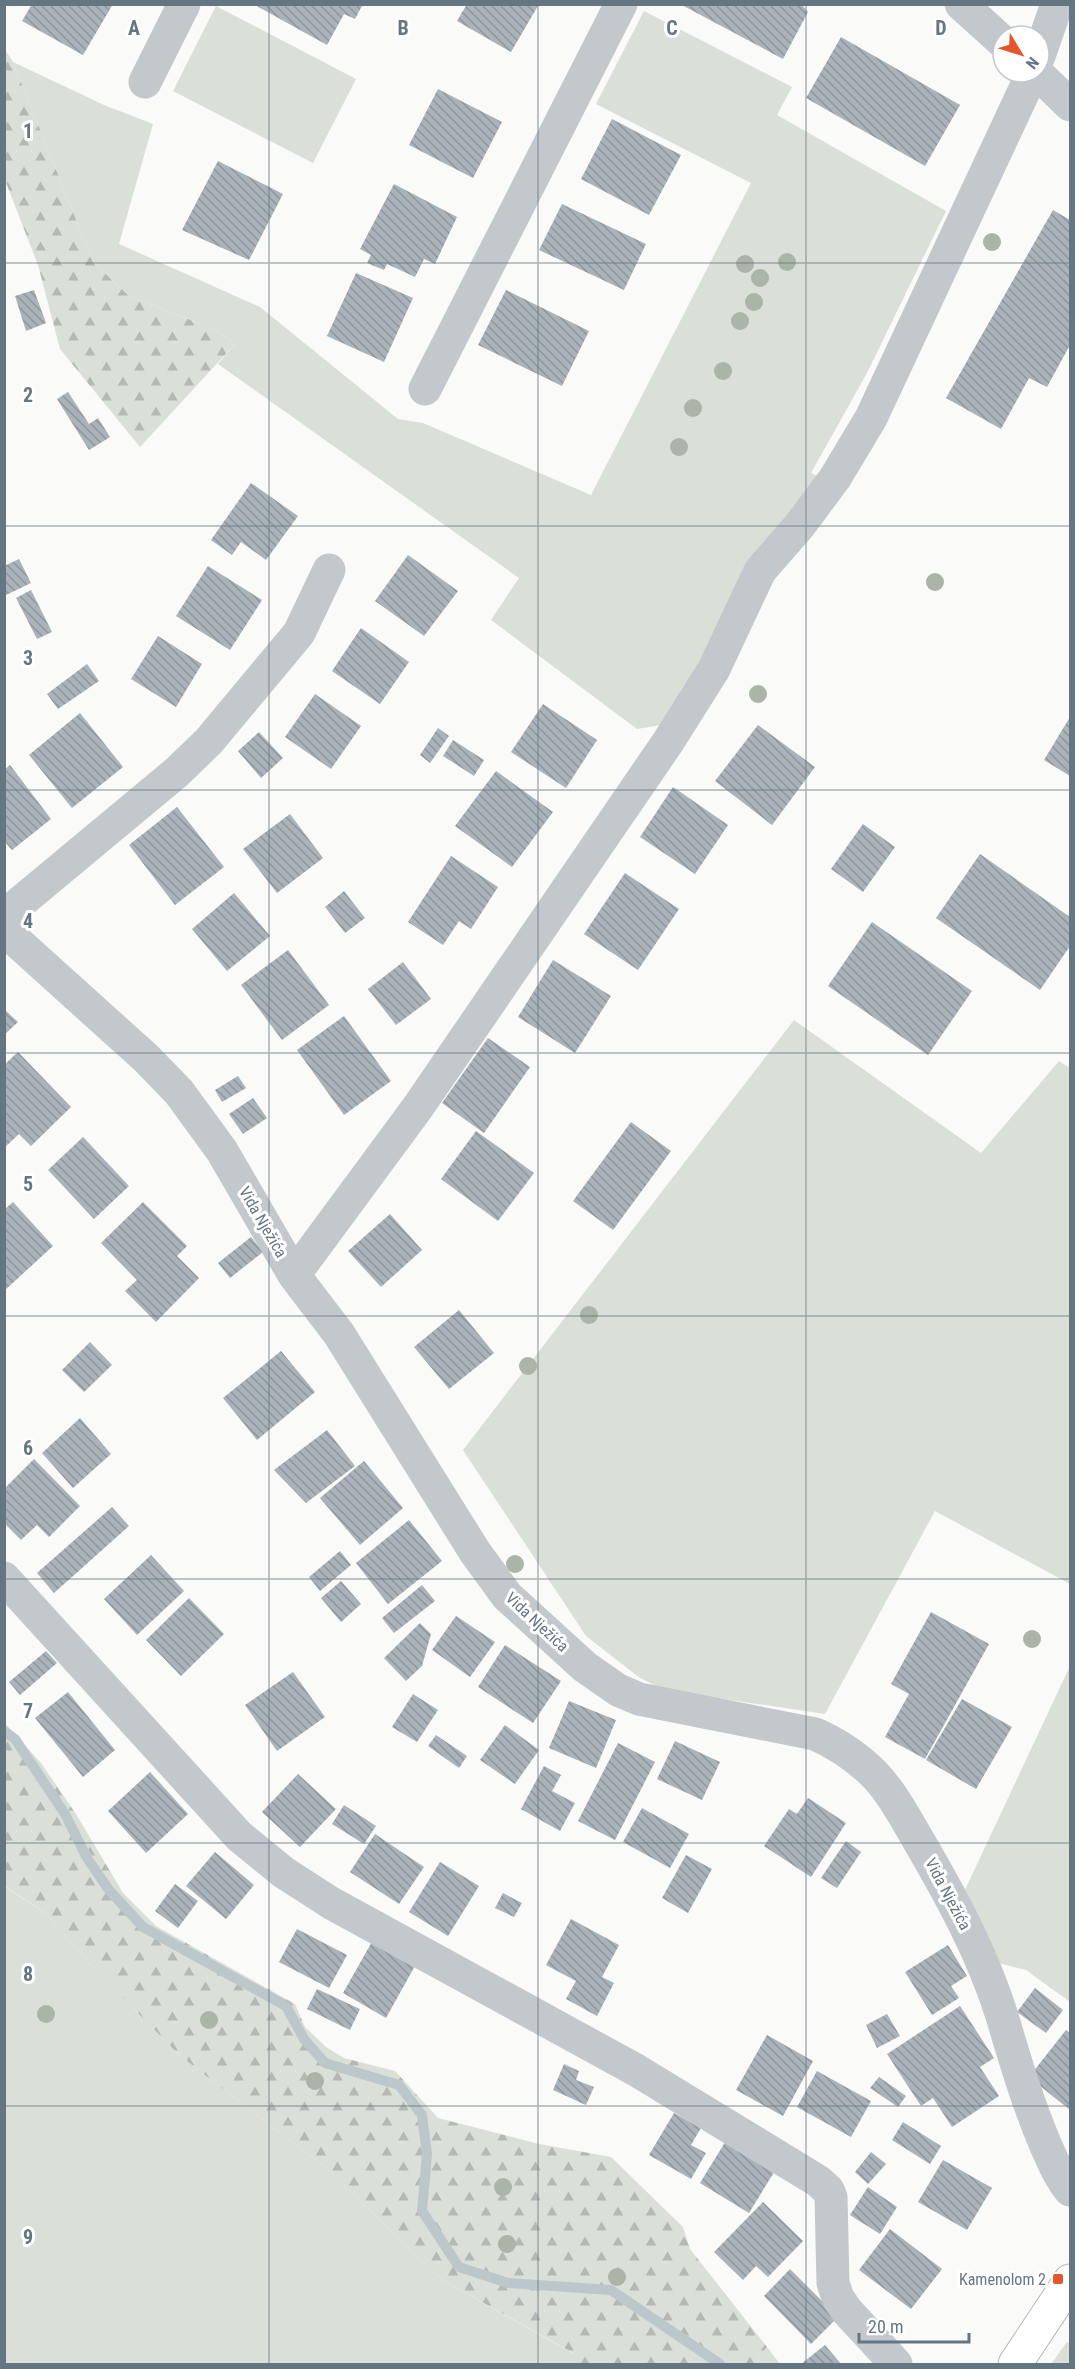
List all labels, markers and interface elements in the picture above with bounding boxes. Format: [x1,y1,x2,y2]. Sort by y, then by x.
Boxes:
text: A [128,16,140,40]
text: B [397,16,409,40]
text: C [666,16,678,40]
text: D [935,16,947,40]
north arrow [991,24,1051,84]
text: N [1022,53,1043,73]
text: 1 [23,119,33,143]
text: 2 [23,383,33,407]
text: 3 [23,646,33,670]
text: 4 [23,909,33,933]
text: 5 [23,1172,33,1196]
street label: Vida Nježića [235,1183,291,1261]
text: 6 [23,1436,33,1460]
street label: Vida Nježića [502,1588,572,1656]
text: 7 [23,1699,33,1723]
street label: Vida Nježića [921,1855,975,1933]
text: 8 [23,1962,33,1986]
text: 9 [23,2225,33,2249]
place label: Kamenolom 2 [959,2270,1046,2289]
marker: Kamenolom 2 [1051,2272,1065,2286]
scale bar [859,2306,968,2344]
text: 20 m [868,2316,903,2337]

